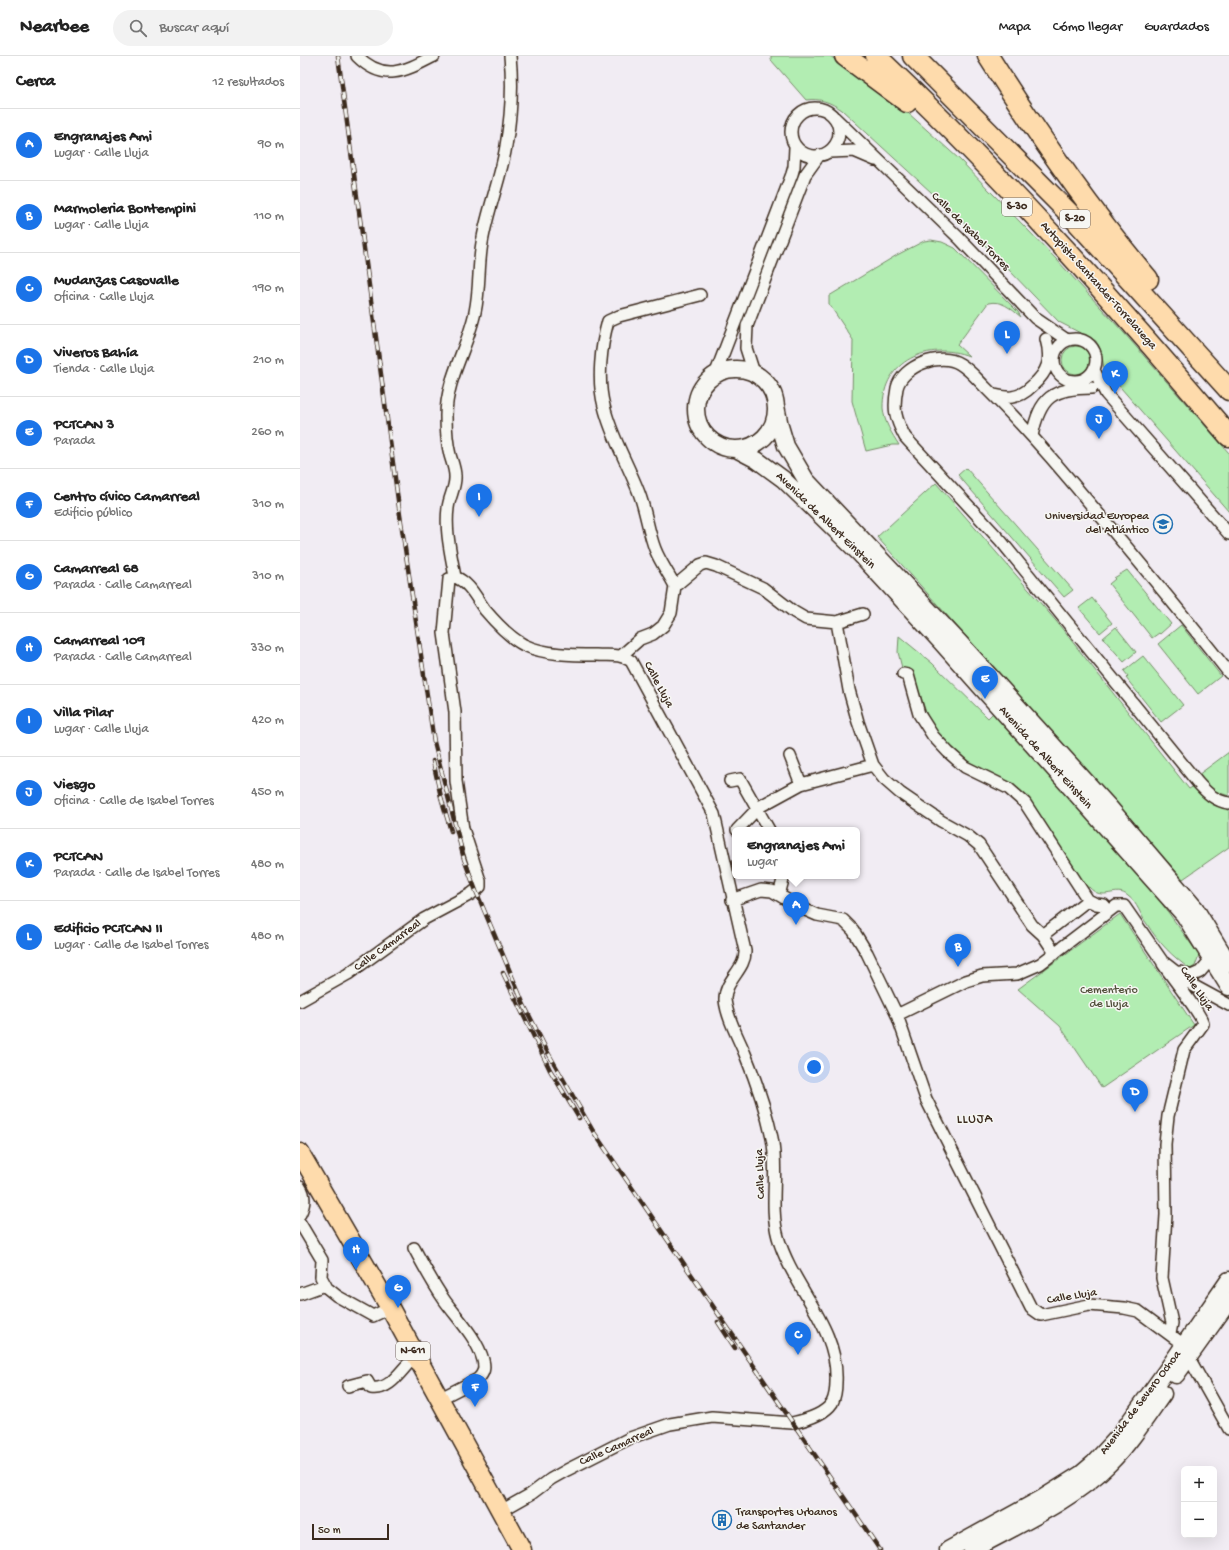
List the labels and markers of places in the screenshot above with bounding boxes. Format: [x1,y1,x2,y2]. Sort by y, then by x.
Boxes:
pin: L [994,321,1020,354]
pin: K [1102,361,1128,394]
pin: J [1086,406,1112,439]
pin: I [466,484,492,517]
place label: Universidad Europea del Atlántico [1045,510,1149,538]
school or university icon: Universidad Europea del Atlántico [1152,513,1174,535]
pin: E [972,666,998,699]
pin: A [783,892,809,925]
pin: B [945,934,971,967]
pin: D [1122,1079,1148,1112]
pin: H [343,1237,369,1270]
pin: G [385,1275,411,1308]
pin: C [785,1322,811,1355]
pin: F [462,1374,488,1407]
place label: Transportes Urbanos de Santander [735,1506,837,1534]
building icon: Transportes Urbanos de Santander [711,1509,733,1531]

